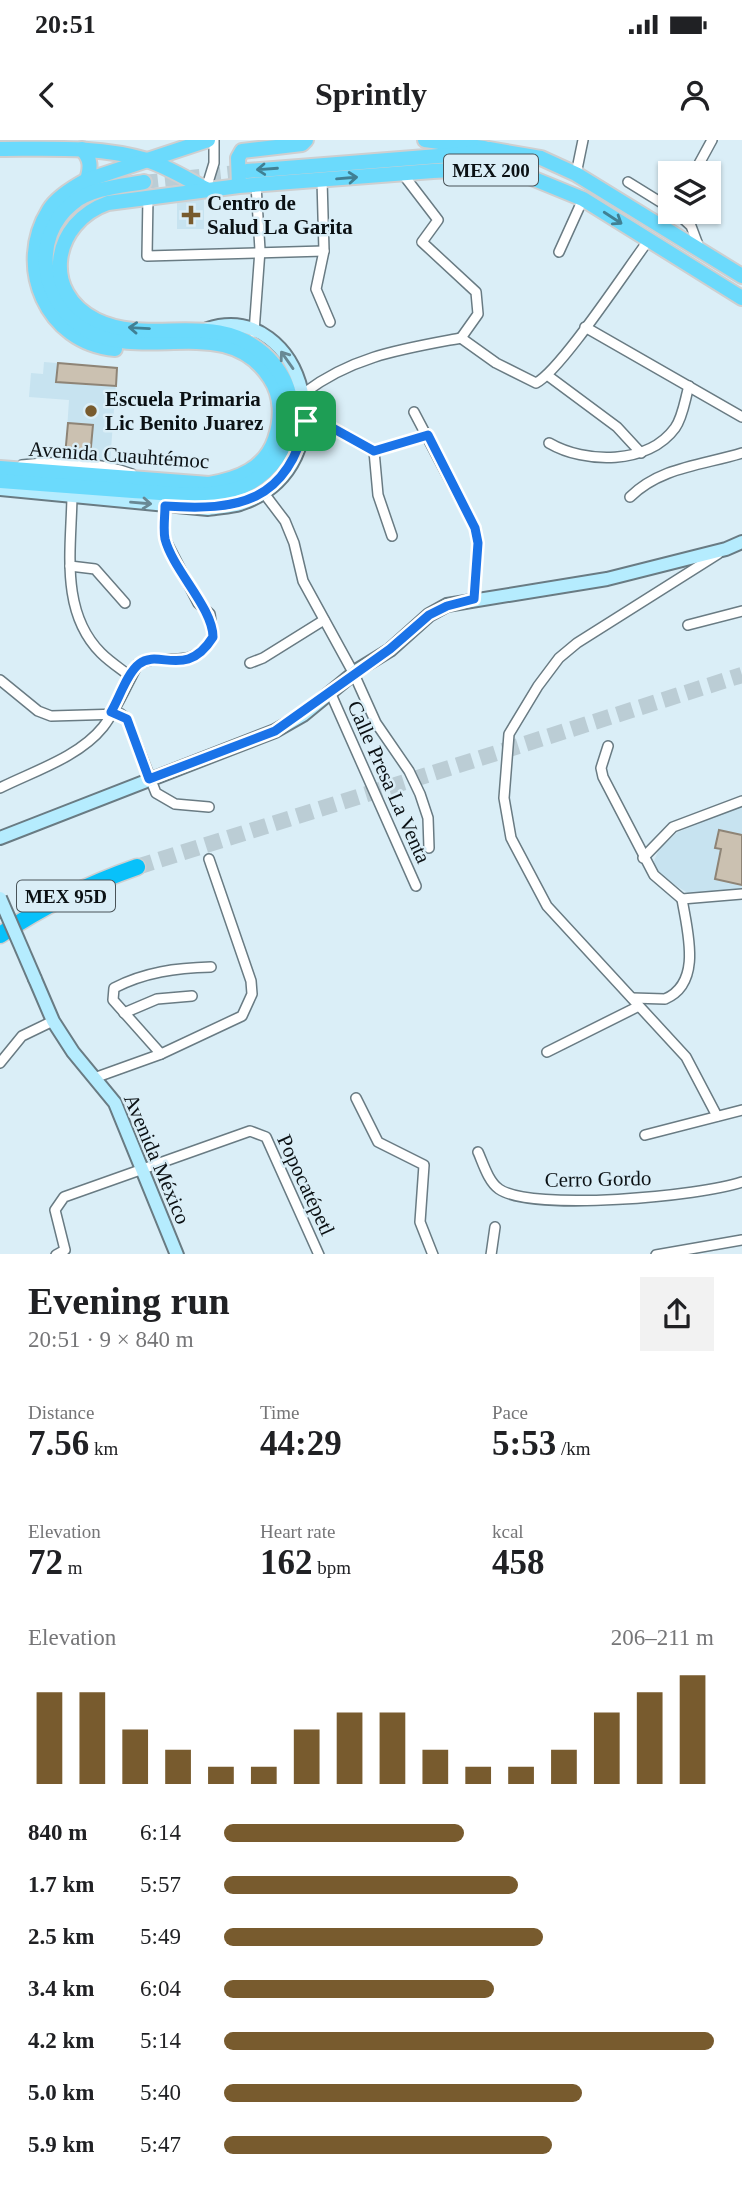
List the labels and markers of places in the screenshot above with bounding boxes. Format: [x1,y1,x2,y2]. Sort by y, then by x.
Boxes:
place label: Centro de Salud La Garita [207,191,353,239]
marker: Centro de Salud La Garita [181,205,201,225]
place label: Escuela Primaria Lic Benito Juarez [105,387,263,435]
pin [276,391,336,451]
marker: Escuela Primaria Lic Benito Juarez [83,403,99,419]

